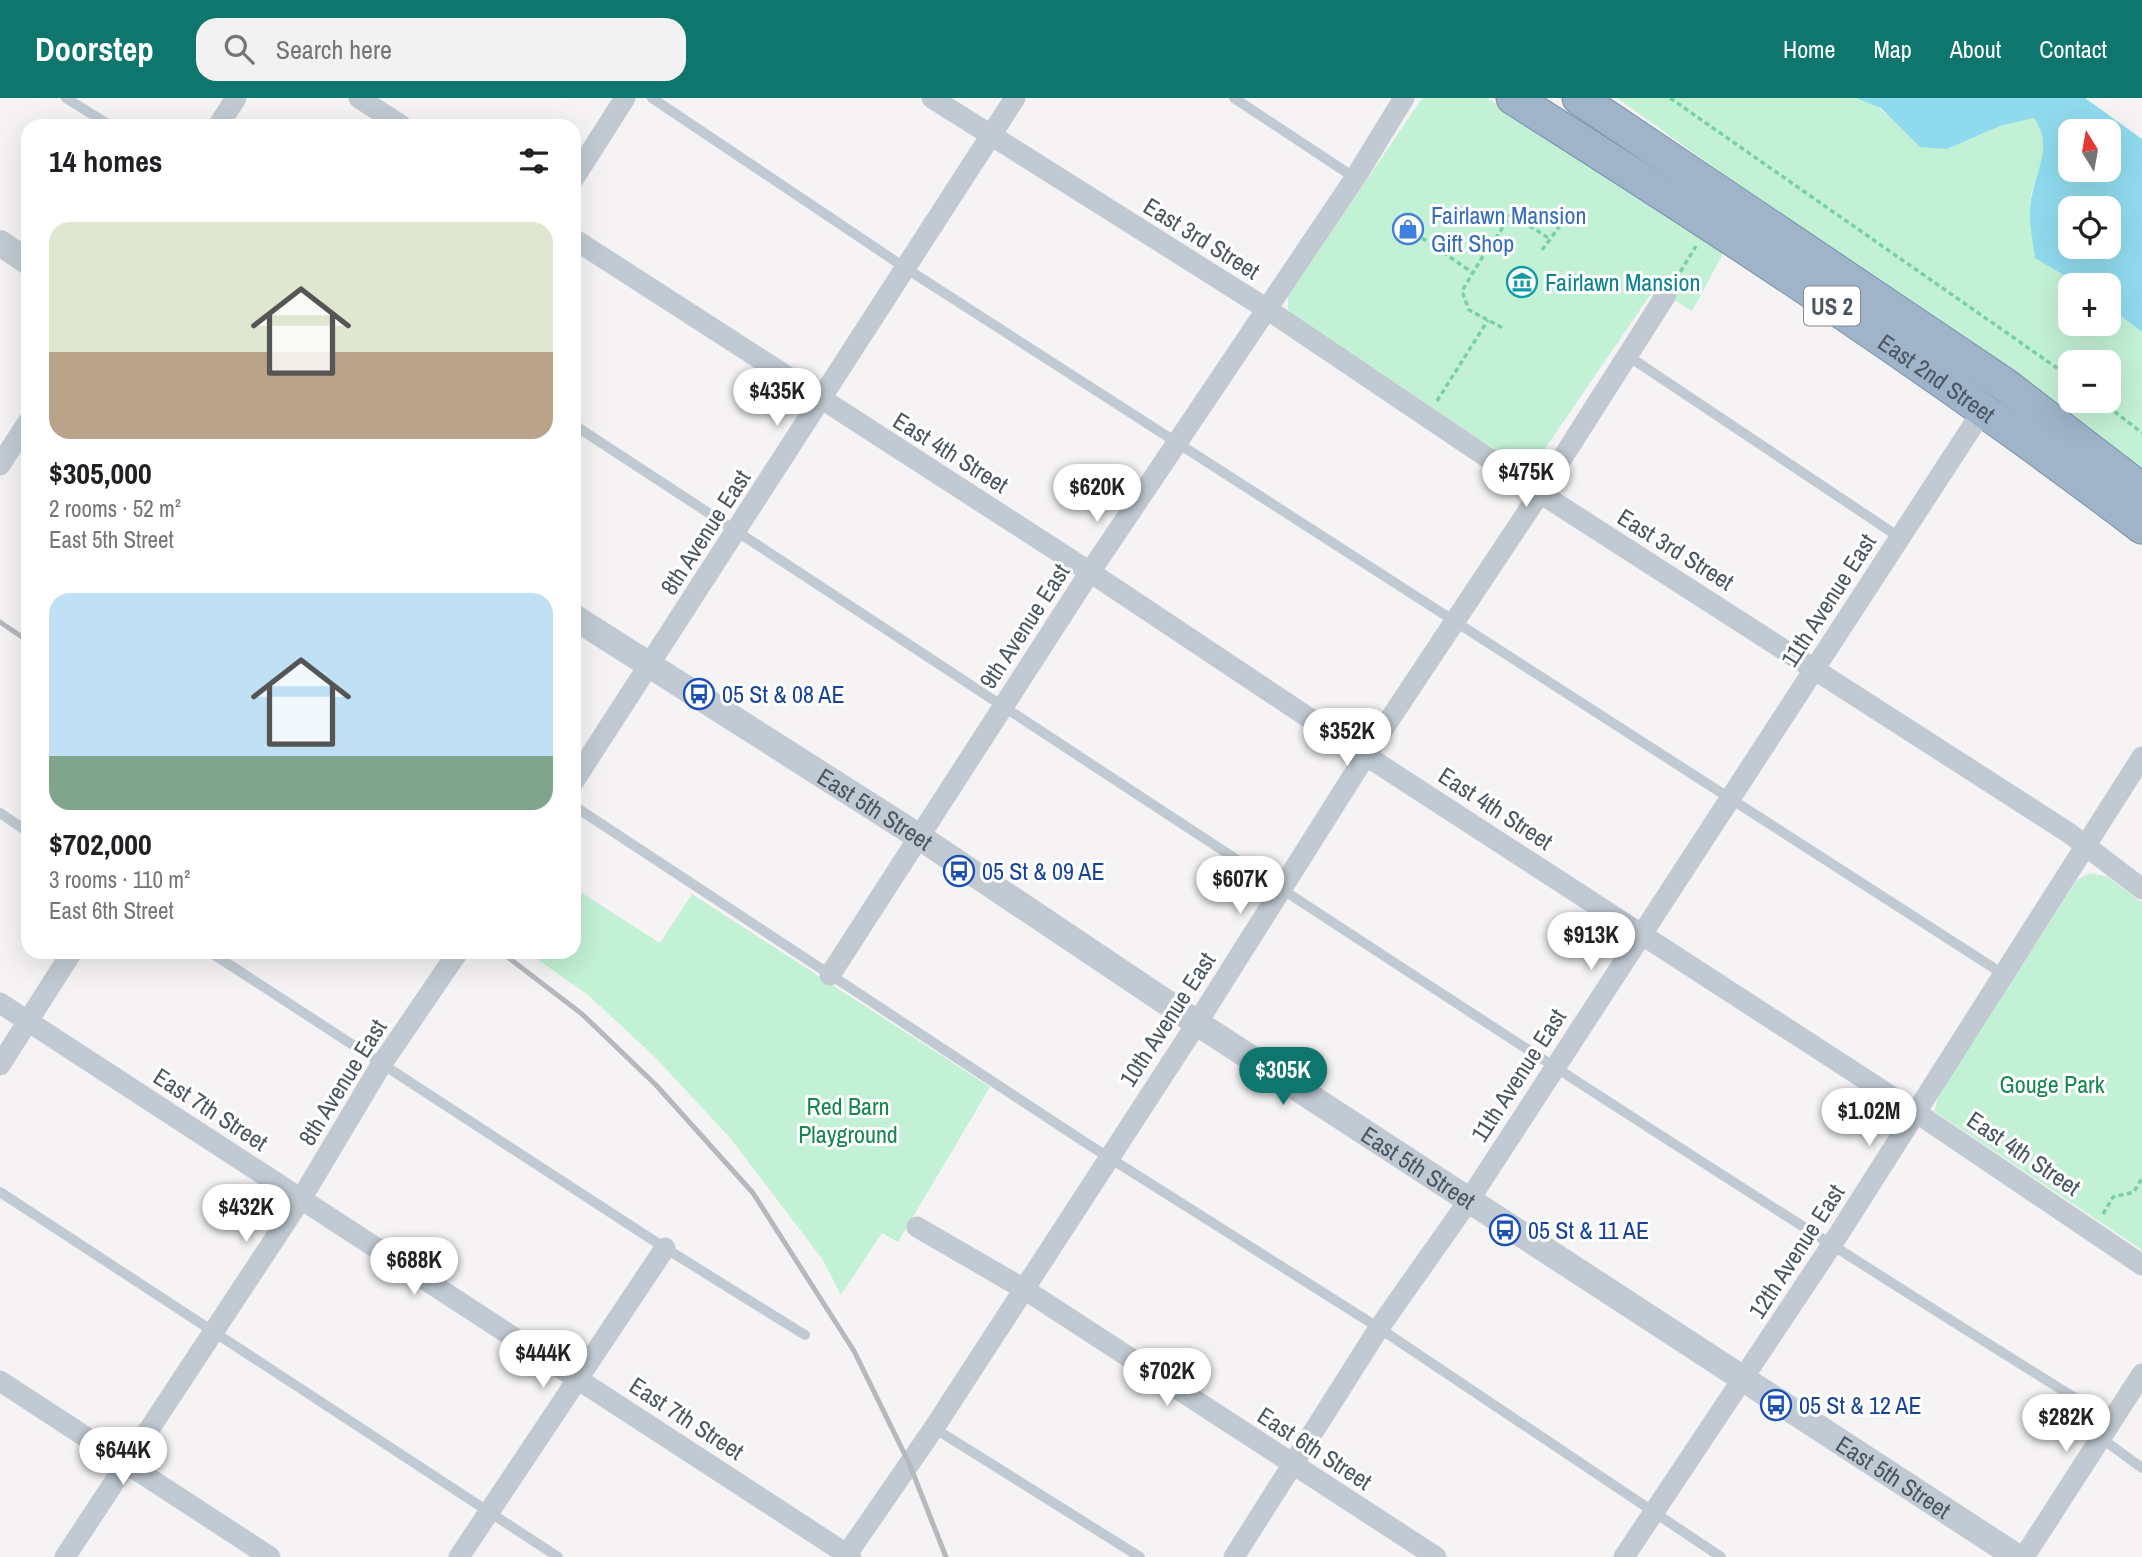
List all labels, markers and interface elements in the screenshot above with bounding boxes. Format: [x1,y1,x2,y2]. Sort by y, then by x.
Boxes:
search box [196,18,686,81]
text: Doorstep [35,27,154,71]
icon: search [220,30,258,68]
text: Search here [276,32,392,67]
text: Home [1783,33,1835,65]
text: Map [1873,33,1912,65]
text: About [1950,33,2001,65]
text: Contact [2039,33,2107,65]
north arrow [2058,119,2121,182]
map controls [2058,119,2121,413]
text: 14 homes [49,141,163,181]
icon: filters [515,142,553,180]
street label: East 3rd Street [1138,190,1267,287]
button: locate [2058,196,2121,259]
place label: Fairlawn Mansion Gift Shop [1431,199,1586,259]
shop icon: Fairlawn Mansion Gift Shop [1391,212,1425,246]
museum icon: Fairlawn Mansion [1505,265,1539,299]
place label: Fairlawn Mansion [1545,266,1700,298]
icon: home [238,268,364,394]
button: + [2058,273,2121,336]
road number: US 2 [1804,286,1860,326]
street label: East 2nd Street [1872,326,2002,430]
button: − [2058,350,2121,413]
pin: $435K [728,368,826,428]
text: $435K [749,375,805,406]
street label: East 4th Street [887,404,1015,500]
pin: $475K [1477,450,1575,509]
text: $305,000 [49,453,152,493]
text: $475K [1498,456,1554,487]
street label: 8th Avenue East [653,463,758,601]
pin: $620K [1048,464,1146,524]
text: $620K [1069,471,1125,502]
text: 2 rooms · 52 m² [49,493,181,524]
street label: East 3rd Street [1612,501,1741,598]
text: East 5th Street [49,524,174,555]
street label: 11th Avenue East [1773,527,1883,673]
street label: 9th Avenue East [972,557,1077,695]
icon: home [238,639,364,765]
bus stop icon: 05 St & 08 AE [682,677,716,711]
place label: 05 St & 08 AE [722,678,845,710]
pin: $352K [1298,708,1396,768]
text: $352K [1319,715,1375,746]
street label: East 4th Street [1433,759,1560,857]
street label: East 5th Street [812,760,939,858]
text: $702,000 [49,824,152,864]
bus stop icon: 05 St & 09 AE [942,854,976,888]
place label: 05 St & 09 AE [982,855,1105,887]
pin: $607K [1191,856,1289,916]
text: $607K [1212,863,1268,894]
text: 3 rooms · 110 m² [49,864,190,895]
text: East 6th Street [49,895,174,926]
pin: $913K [1542,912,1640,972]
text: $913K [1563,919,1619,950]
street label: 10th Avenue East [1112,945,1223,1092]
street label: 11th Avenue East [1463,1002,1573,1148]
street label: 8th Avenue East [291,1012,394,1151]
pin: $305K [1234,1048,1332,1107]
text: $305K [1255,1054,1311,1085]
street label: East 7th Street [148,1060,275,1158]
park label: Gouge Park [1999,1068,2105,1100]
pin: $1.02M [1812,1088,1926,1148]
park label: Red Barn Playground [798,1090,898,1150]
text: $1.02M [1838,1095,1900,1126]
street label: East 4th Street [1961,1103,2087,1203]
street label: East 5th Street [1355,1118,1482,1217]
street label: 12th Avenue East [1741,1177,1852,1324]
pin: $432K [197,1184,295,1244]
text: $432K [218,1191,274,1222]
bus stop icon: 05 St & 11 AE [1488,1213,1522,1247]
place label: 05 St & 11 AE [1528,1214,1649,1246]
pin: $688K [365,1238,463,1297]
text: $688K [386,1244,442,1275]
pin: $444K [494,1330,592,1390]
text: $444K [515,1337,571,1368]
pin: $702K [1118,1348,1216,1408]
text: $702K [1139,1355,1195,1386]
street label: East 7th Street [624,1369,751,1467]
bus stop icon: 05 St & 12 AE [1759,1388,1793,1422]
place label: 05 St & 12 AE [1799,1389,1922,1421]
pin: $282K [2017,1394,2115,1454]
street label: East 6th Street [1252,1399,1379,1497]
text: $282K [2038,1401,2094,1432]
pin: $644K [74,1428,172,1487]
street label: East 5th Street [1830,1428,1957,1526]
text: $644K [95,1434,151,1465]

